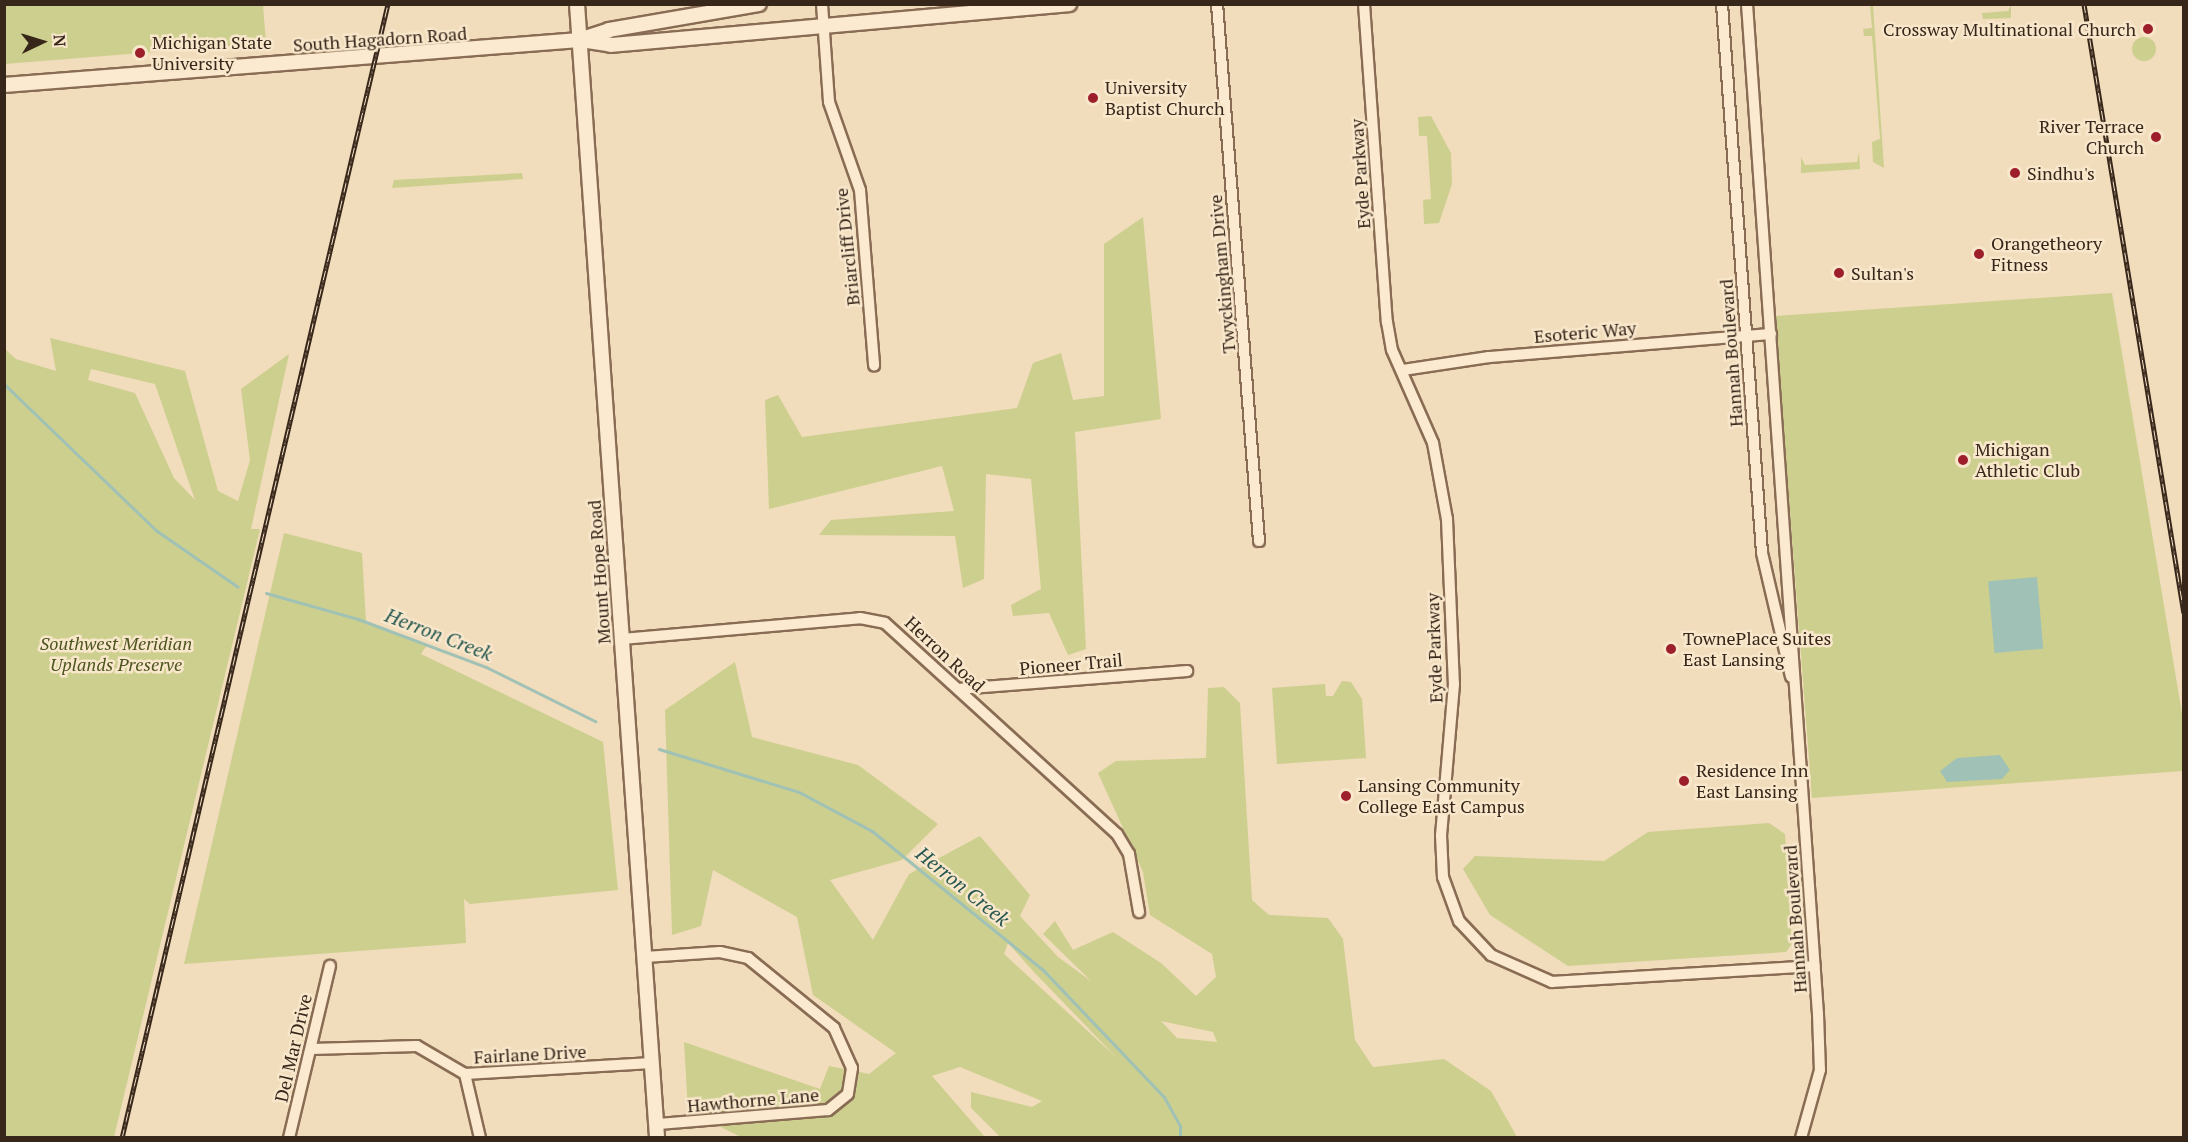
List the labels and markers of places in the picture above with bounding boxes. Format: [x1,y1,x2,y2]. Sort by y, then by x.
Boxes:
place label: Crossway Multinational Church [1883,18,2136,40]
marker: Crossway Multinational Church [2141,22,2155,36]
place label: Michigan State University [152,32,272,74]
marker: Michigan State University [133,46,147,60]
place label: University Baptist Church [1105,77,1224,119]
marker: University Baptist Church [1086,91,1100,105]
place label: River Terrace Church [2039,116,2144,158]
marker: River Terrace Church [2149,130,2163,144]
place label: Sindhu's [2027,162,2095,184]
marker: Sindhu's [2008,166,2022,180]
place label: Orangetheory Fitness [1991,233,2102,276]
marker: Orangetheory Fitness [1972,247,1986,261]
place label: Sultan's [1851,262,1914,284]
marker: Sultan's [1832,266,1846,280]
place label: Michigan Athletic Club [1975,439,2080,482]
marker: Michigan Athletic Club [1956,453,1970,467]
place label: TownePlace Suites East Lansing [1683,628,1831,670]
marker: TownePlace Suites East Lansing [1664,642,1678,656]
place label: Residence Inn East Lansing [1696,760,1808,802]
marker: Residence Inn East Lansing [1677,774,1691,788]
place label: Lansing Community College East Campus [1358,775,1525,818]
marker: Lansing Community College East Campus [1339,789,1353,803]

